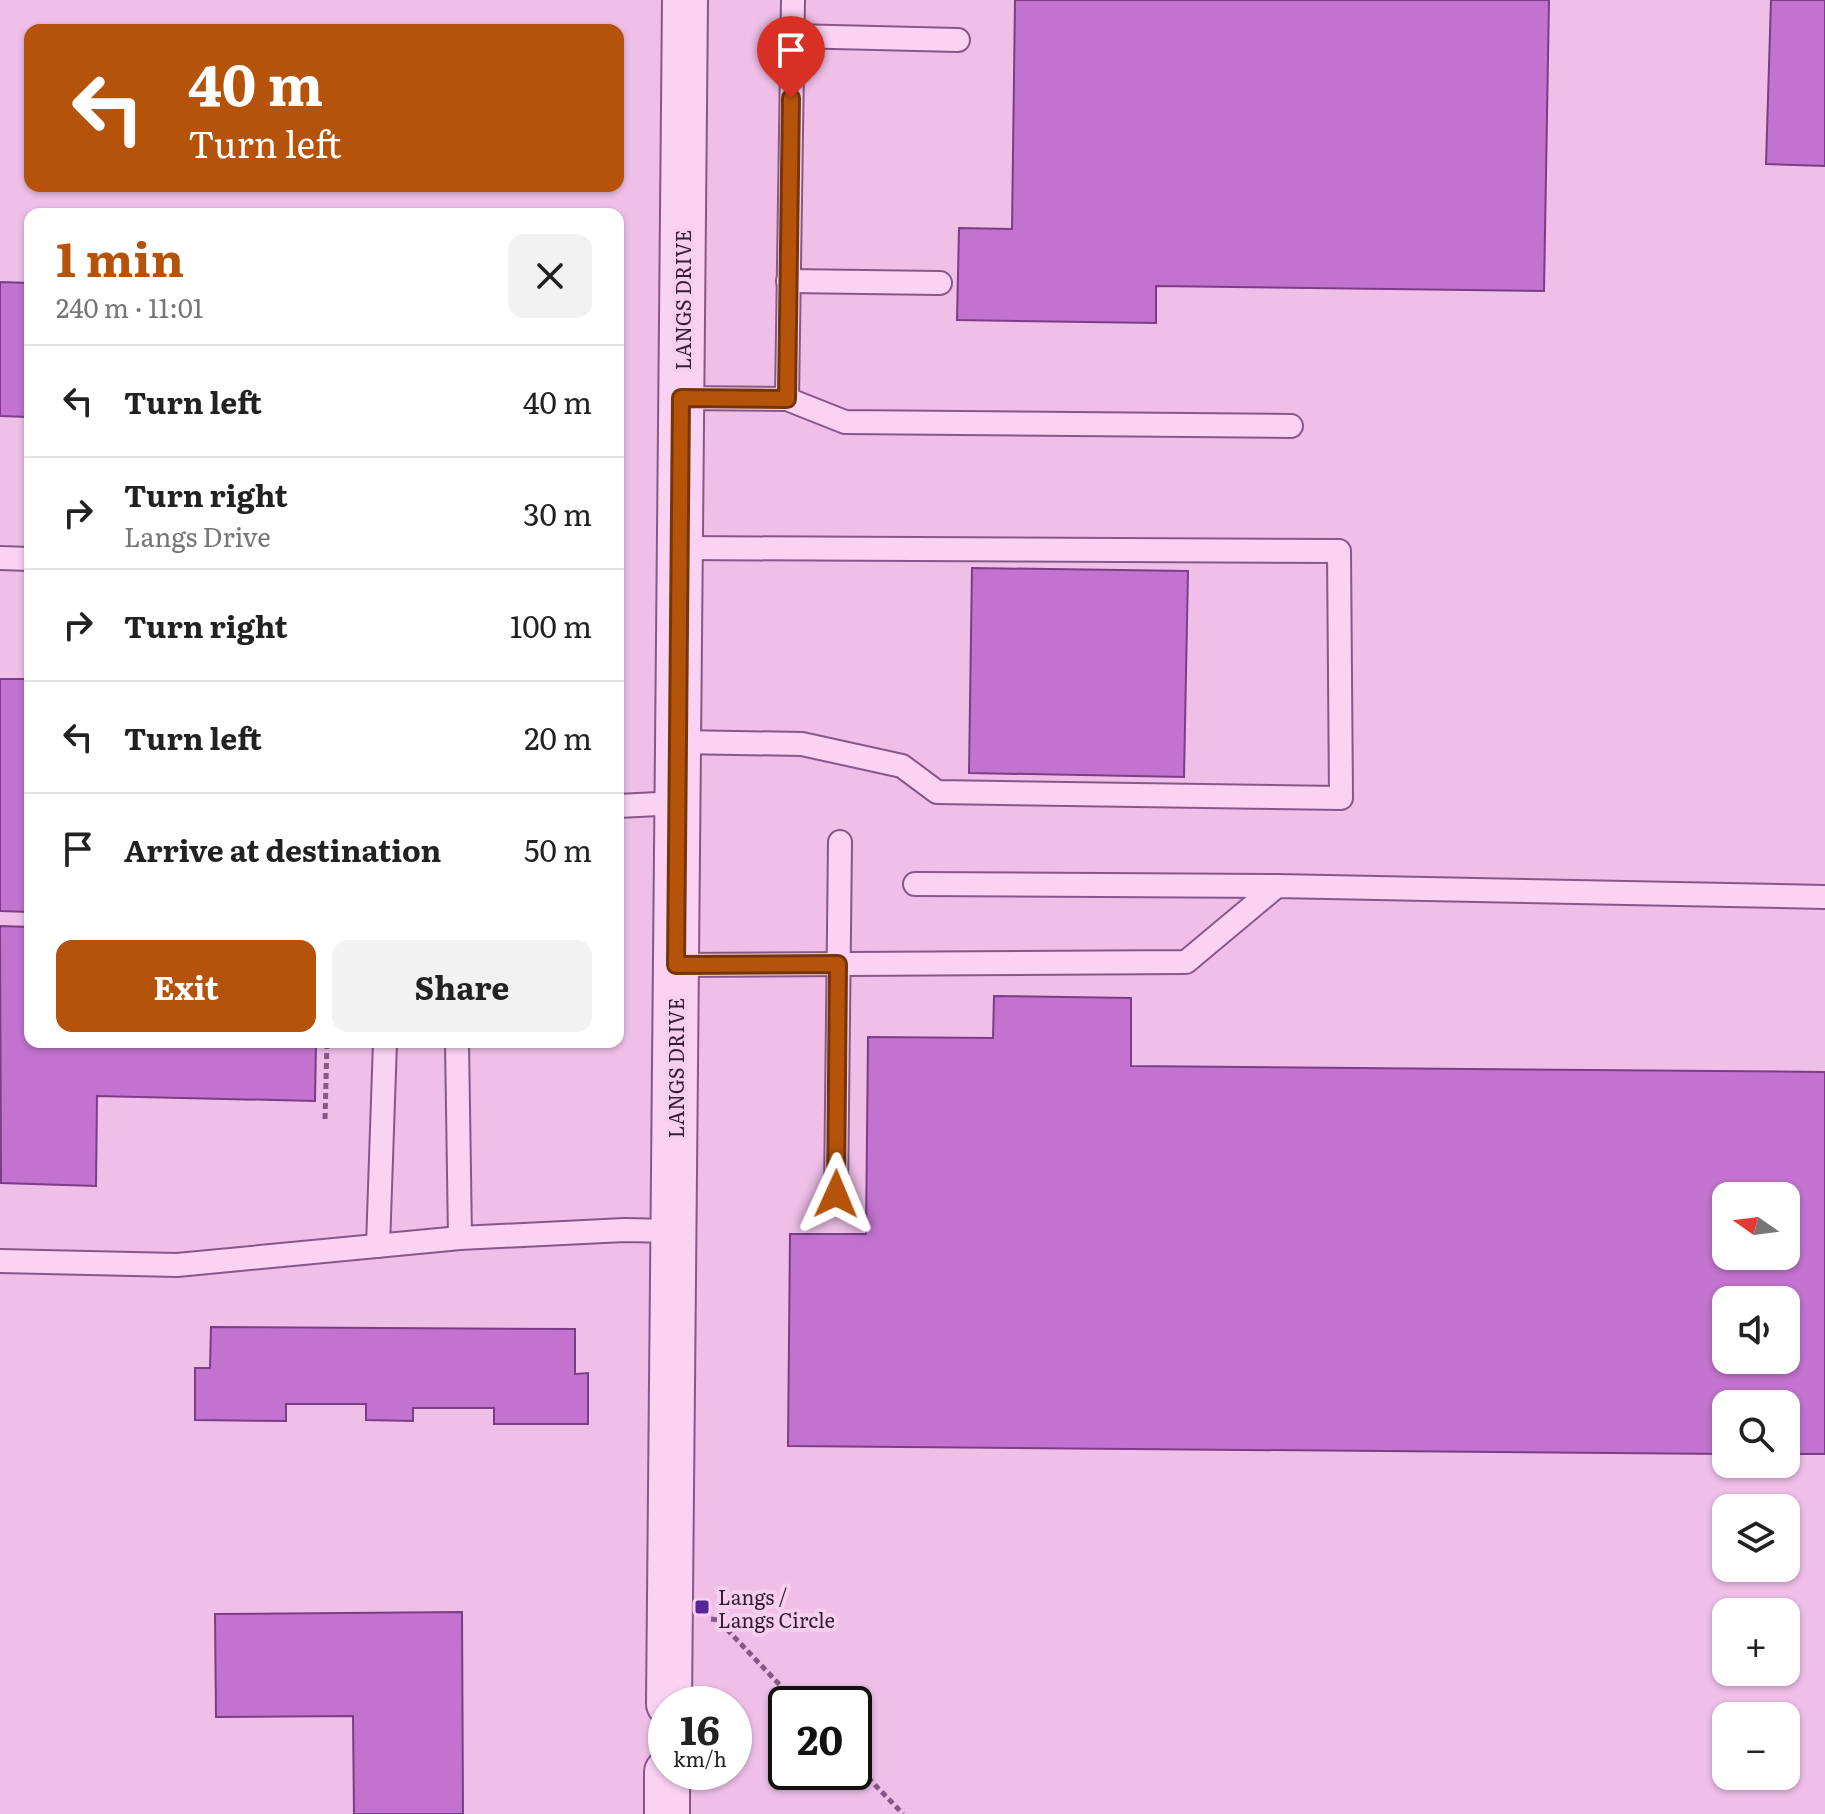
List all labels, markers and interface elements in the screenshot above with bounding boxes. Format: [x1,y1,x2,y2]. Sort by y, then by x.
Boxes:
pin [757,16,825,98]
icon: arrive [769,28,813,72]
text: 40 m [188,40,323,123]
icon: left [56,56,160,160]
text: Turn left [188,116,342,169]
text: 1 min [56,221,184,292]
street label: LANGS DRIVE [667,230,697,370]
button: close [508,234,592,318]
text: 240 m · 11:01 [56,287,203,326]
icon: left [56,379,100,423]
text: Turn left [124,379,262,423]
text: 40 m [523,379,592,423]
text: Turn right [124,472,288,516]
icon: right [56,491,100,535]
text: 30 m [523,491,592,535]
text: Langs Drive [124,516,271,555]
icon: right [56,603,100,647]
text: Turn right [124,603,288,647]
text: 100 m [510,603,592,647]
icon: left [56,715,100,759]
text: Turn left [124,715,262,759]
text: 20 m [524,715,592,759]
icon: arrive [56,827,100,871]
text: Arrive at destination [124,827,441,871]
text: 50 m [524,827,592,871]
button: Exit [56,940,316,1032]
button: Share [332,940,592,1032]
street label: LANGS DRIVE [660,998,690,1138]
position arrow [794,1152,878,1236]
north arrow [1712,1182,1800,1270]
map controls [1712,1182,1800,1790]
button: sound [1712,1286,1800,1374]
button: search [1712,1390,1800,1478]
button: layers [1712,1494,1800,1582]
place label: Langs / Langs Circle [718,1581,835,1634]
marker: Langs / Langs Circle [693,1598,711,1616]
button: + [1712,1598,1800,1686]
speed limit sign: 20 [768,1686,872,1790]
text: 16 [680,1698,720,1757]
button: − [1712,1702,1800,1790]
text: km/h [673,1743,727,1773]

